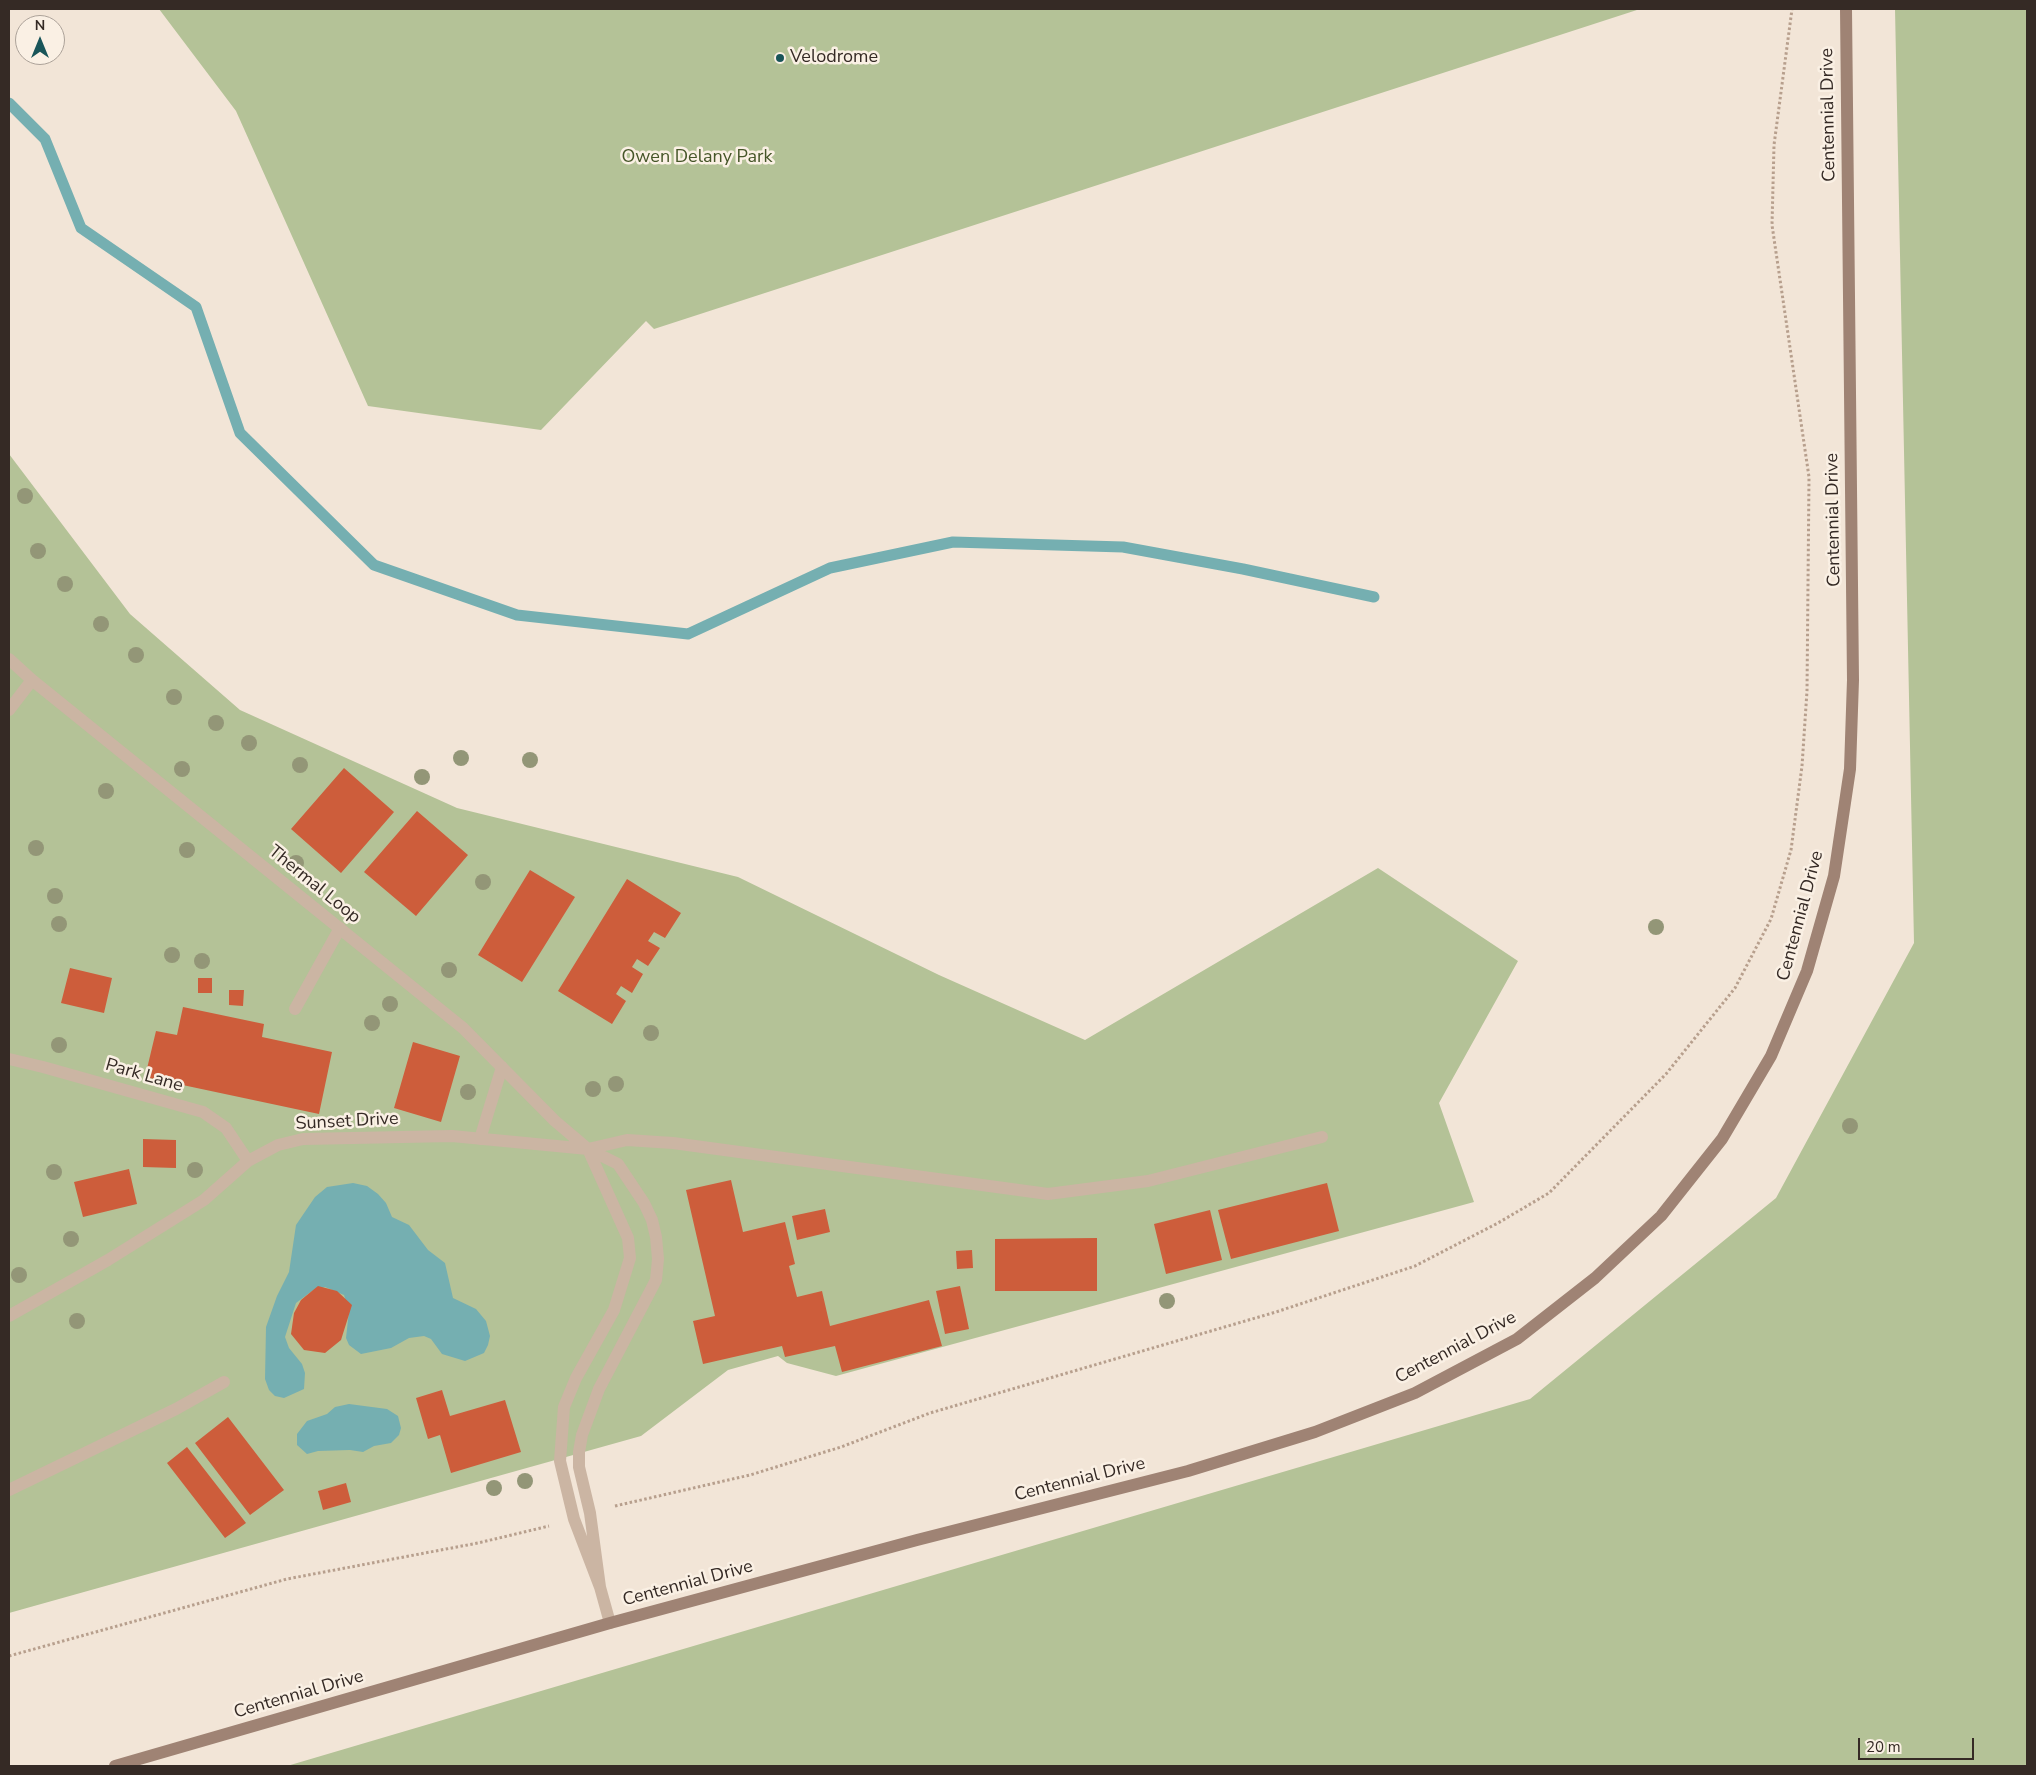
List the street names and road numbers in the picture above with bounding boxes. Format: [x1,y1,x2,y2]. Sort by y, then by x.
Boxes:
street label: Centennial Drive [1817,48,1841,182]
street label: Centennial Drive [1822,453,1846,587]
street label: Thermal Loop [264,841,364,929]
street label: Centennial Drive [1773,849,1829,983]
street label: Park Lane [103,1055,185,1097]
street label: Sunset Drive [295,1109,399,1135]
street label: Centennial Drive [1392,1307,1520,1389]
street label: Centennial Drive [1012,1453,1148,1507]
street label: Centennial Drive [621,1556,755,1612]
street label: Centennial Drive [232,1666,366,1724]

